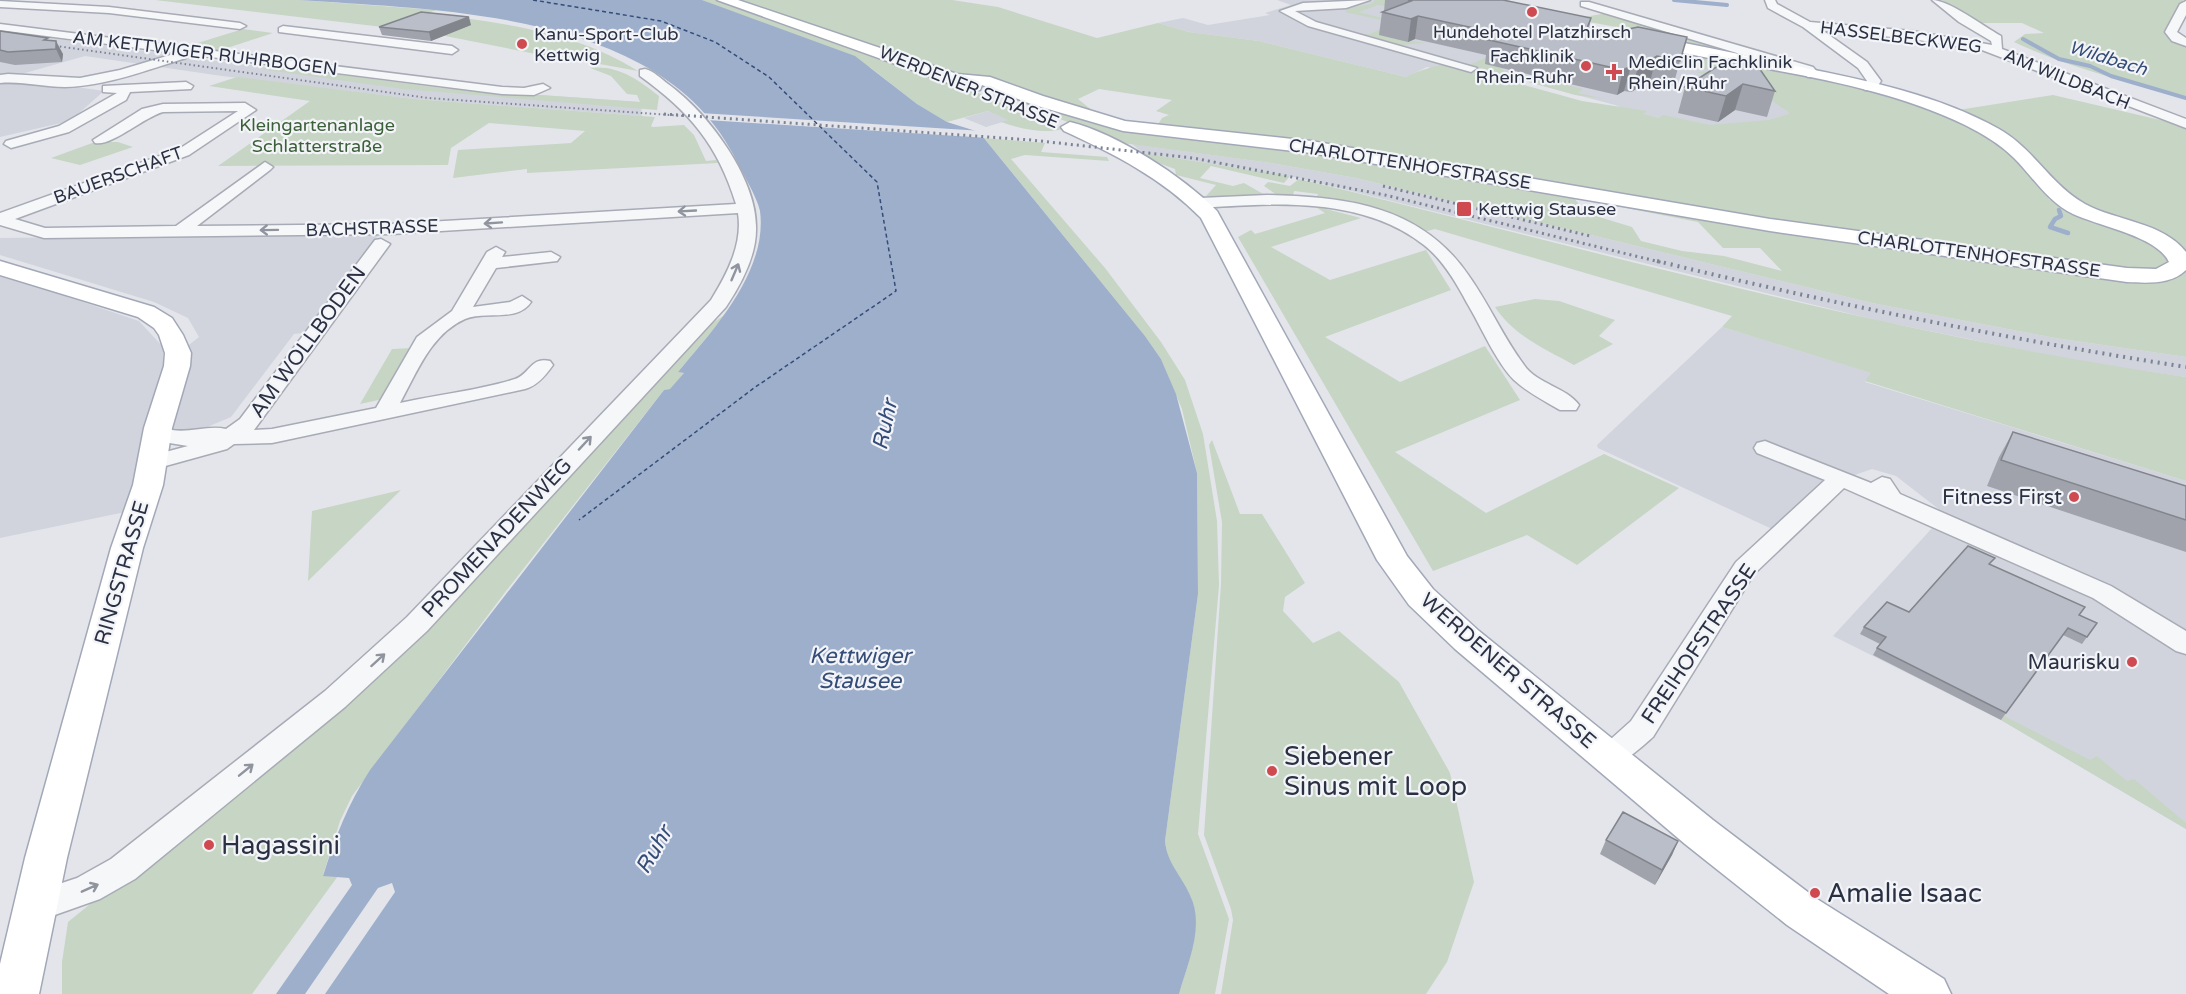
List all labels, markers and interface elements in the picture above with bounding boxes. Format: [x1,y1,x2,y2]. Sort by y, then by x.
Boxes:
marker: Hundehotel Platzhirsch [1525,5,1539,19]
street label: HASSELBECKWEG [1819,16,1983,58]
place label: Hundehotel Platzhirsch [1433,21,1631,43]
place label: Kanu-Sport-Club Kettwig [534,23,679,66]
street label: AM KETTWIGER RUHRBOGEN [71,26,339,80]
water label: Wildbach [2066,36,2151,81]
marker: Kanu-Sport-Club Kettwig [515,37,529,51]
street label: WERDENER STRASSE [876,41,1062,133]
street label: AM WILDBACH [2001,44,2133,114]
place label: Fachklinik Rhein-Ruhr [1476,45,1574,88]
place label: MediClin Fachklinik Rhein/Ruhr [1628,51,1793,94]
marker: Fachklinik Rhein-Ruhr [1579,59,1593,73]
marker: MediClin Fachklinik Rhein/Ruhr [1605,63,1623,81]
park label: Kleingartenanlage Schlatterstraße [239,114,395,157]
street label: CHARLOTTENHOFSTRASSE [1287,134,1533,194]
street label: BAUERSCHAFT [50,141,186,209]
place label: Kettwig Stausee [1478,198,1616,220]
marker: Kettwig Stausee [1455,200,1473,218]
one-way arrow [678,206,698,217]
street label: BACHSTRASSE [305,215,439,241]
one-way arrow [483,217,503,228]
one-way arrow [259,224,279,236]
street label: CHARLOTTENHOFSTRASSE [1856,226,2102,282]
street label: AM WOLLBODEN [245,261,371,423]
one-way arrow [730,263,741,281]
water label: Ruhr [867,395,904,453]
one-way arrow [578,436,593,451]
street label: PROMENADENWEG [417,453,577,623]
place label: Fitness First [1942,485,2062,510]
marker: Fitness First [2067,490,2081,504]
street label: RINGSTRASSE [90,498,154,648]
street label: FREIHOFSTRASSE [1636,559,1762,729]
street label: WERDENER STRASSE [1415,588,1601,754]
water label: Kettwiger Stausee [809,643,913,694]
place label: Maurisku [2028,650,2120,675]
one-way arrow [370,653,385,667]
marker: Maurisku [2125,655,2139,669]
place label: Siebener Sinus mit Loop [1284,741,1467,802]
one-way arrow [237,764,253,777]
marker: Siebener Sinus mit Loop [1265,764,1279,778]
water label: Ruhr [630,819,679,879]
place label: Hagassini [221,830,340,861]
marker: Hagassini [202,838,216,852]
place label: Amalie Isaac [1827,878,1982,909]
one-way arrow [81,881,99,893]
marker: Amalie Isaac [1808,886,1822,900]

